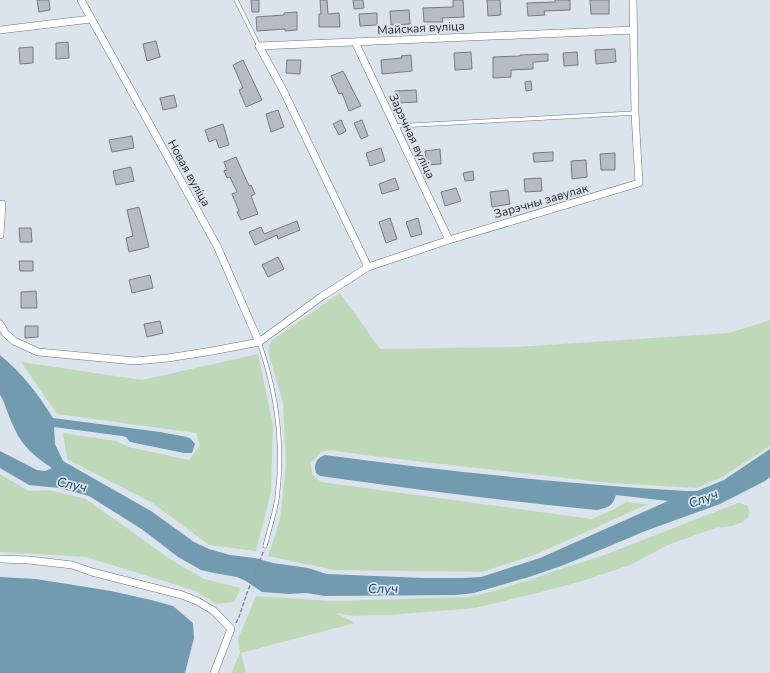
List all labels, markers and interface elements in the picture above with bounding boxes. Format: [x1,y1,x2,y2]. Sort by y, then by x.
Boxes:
street label: Майская вуліца [377,18,465,38]
street label: Зарэчная вуліца [385,91,439,181]
street label: Новая вуліца [164,137,214,209]
street label: Зарэчны завулак [492,180,591,222]
water label: Случ [55,473,88,497]
water label: Случ [686,485,721,513]
water label: Случ [368,580,398,598]

